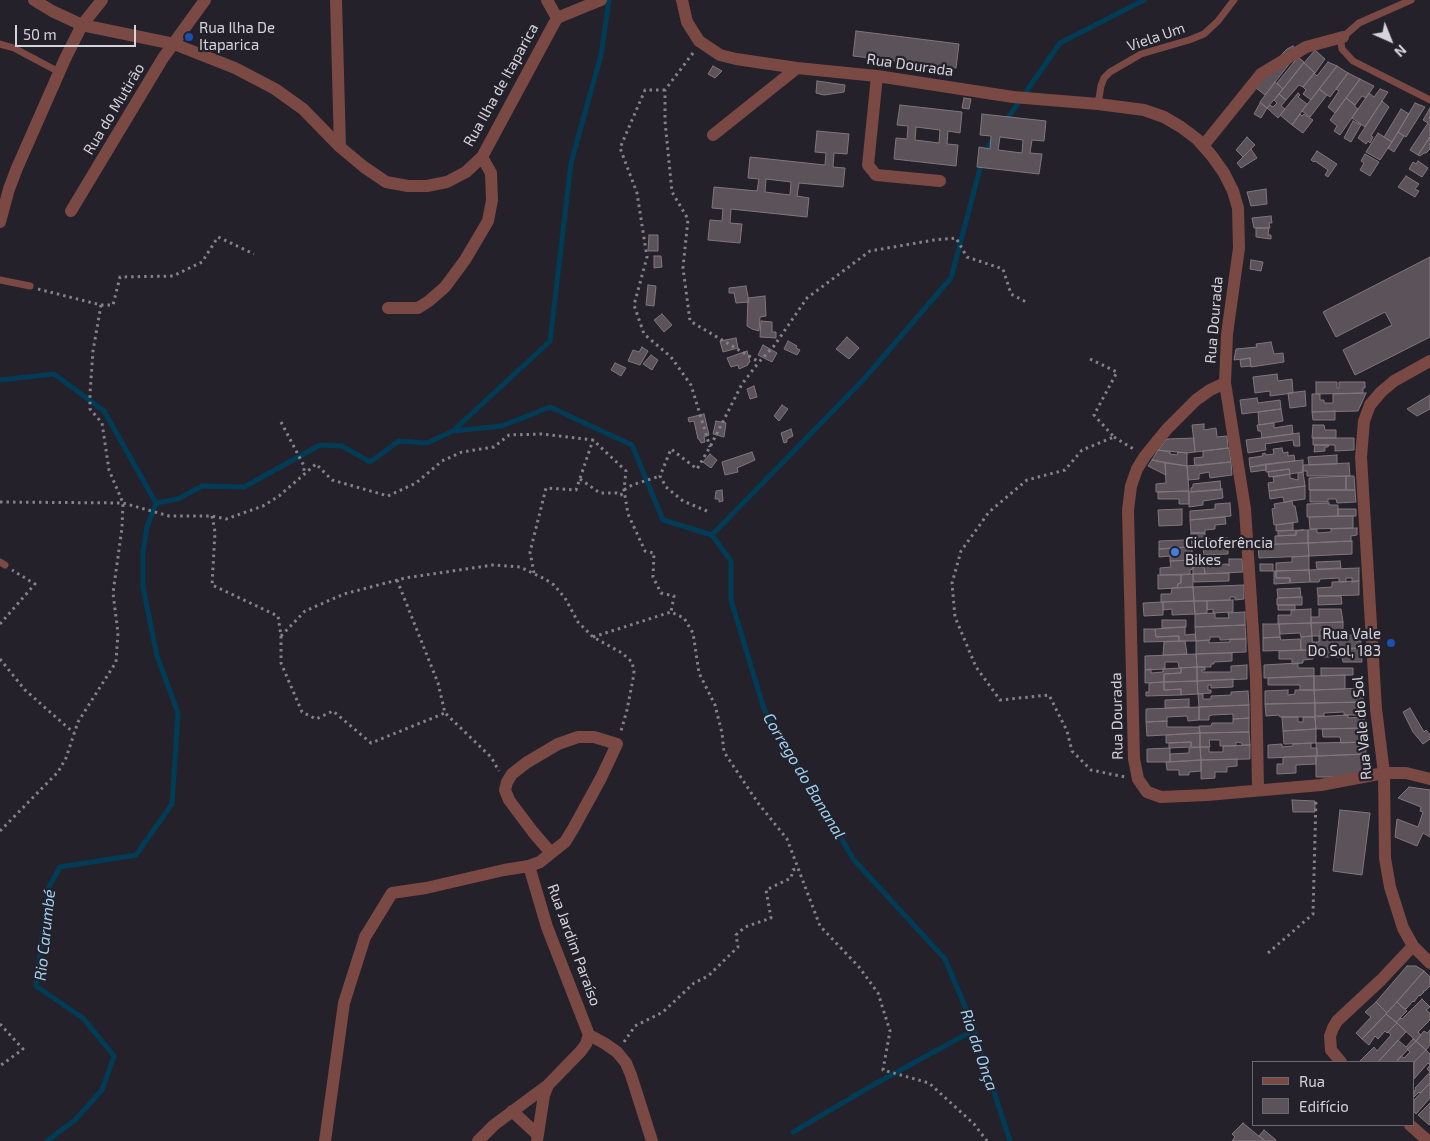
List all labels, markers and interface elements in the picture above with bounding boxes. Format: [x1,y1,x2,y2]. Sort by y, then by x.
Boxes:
scale bar [18,15,139,47]
north arrow [1365,15,1415,65]
place label: Rua Ilha De Itaparica [199,19,275,54]
street label: Viela Um [1125,19,1187,55]
street label: Rua Ilha de Itaparica [460,20,542,150]
text: 50 m [23,25,57,43]
marker: Rua Ilha De Itaparica [183,31,195,43]
text: N [1391,42,1410,61]
street label: Rua Dourada [865,50,955,80]
street label: Rua do Mutirão [80,60,148,158]
street label: Rua Dourada [1201,276,1227,364]
place label: Cicloferência Bikes [1185,534,1273,569]
marker: Cicloferência Bikes [1169,546,1181,558]
place label: Rua Vale Do Sol, 183 [1308,625,1381,660]
marker: Rua Vale Do Sol, 183 [1385,637,1397,649]
street label: Rua Dourada [1107,672,1127,760]
street label: Rua Vale do Sol [1348,675,1376,781]
water label: Corrego do Bananal [759,710,849,842]
street label: Rua Jardim Paraíso [544,882,604,1008]
water label: Rio Carumbé [31,888,59,982]
water label: Rio da Onça [956,1007,1002,1093]
legend [1252,1061,1415,1126]
text: Rua [1299,1072,1325,1090]
text: Edifício [1299,1097,1349,1115]

